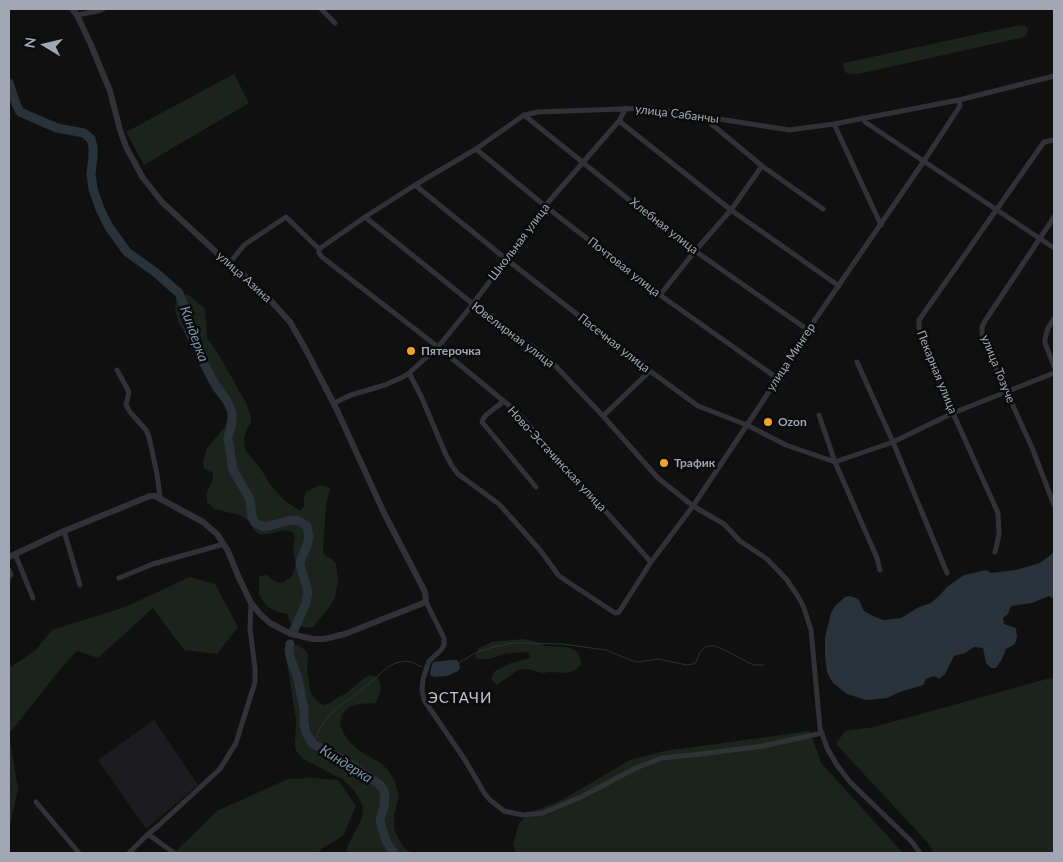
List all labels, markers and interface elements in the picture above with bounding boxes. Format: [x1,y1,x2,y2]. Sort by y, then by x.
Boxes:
north arrow [20,20,70,70]
text: N [20,36,39,49]
street label: улица Сабанчы [634,102,720,126]
street label: Хлебная улица [627,195,701,257]
street label: Школьная улица [485,201,553,283]
street label: Почтовая улица [585,234,663,300]
street label: улица Азина [214,249,274,305]
street label: Ювелирная улица [469,299,557,371]
water label: Киндерка [176,304,212,364]
street label: Пасечная улица [575,310,653,376]
street label: улица Мингер [764,320,818,394]
street label: Пекарная улица [914,328,960,416]
street label: улица Тозуче [978,333,1018,405]
place label: Пятерочка [421,344,481,358]
marker: Пятерочка [405,345,417,357]
street label: Ново-Эстачинская улица [505,404,609,514]
place label: Ozon [778,415,807,429]
marker: Ozon [762,416,774,428]
place label: Трафик [674,456,715,470]
marker: Трафик [658,457,670,469]
district label: ЭСТАЧИ [427,689,493,707]
water label: Киндерка [317,741,375,787]

